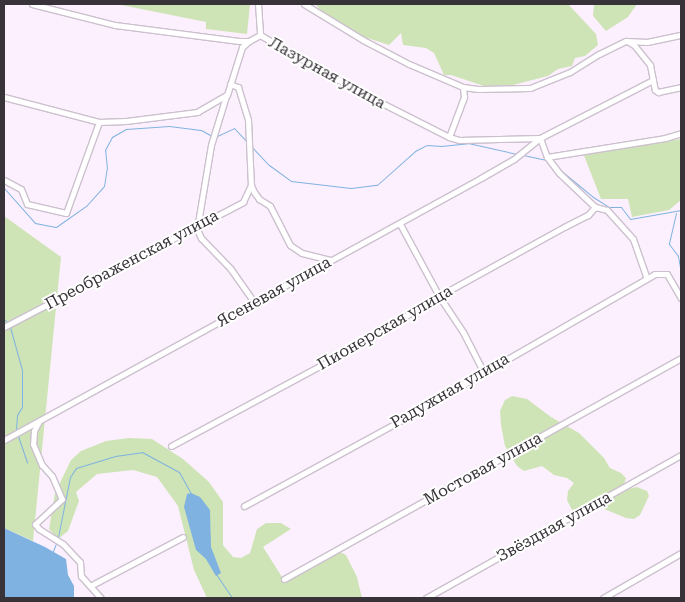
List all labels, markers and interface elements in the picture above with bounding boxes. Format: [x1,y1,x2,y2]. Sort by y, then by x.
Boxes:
street label: Лазурная улица [265,33,389,113]
street label: Преображенская улица [42,206,222,314]
street label: Ясеневая улица [214,253,334,331]
street label: Пионерская улица [314,282,456,374]
street label: Радужная улица [387,349,513,433]
street label: Мостовая улица [420,429,546,509]
street label: Звёздная улица [493,488,615,566]

